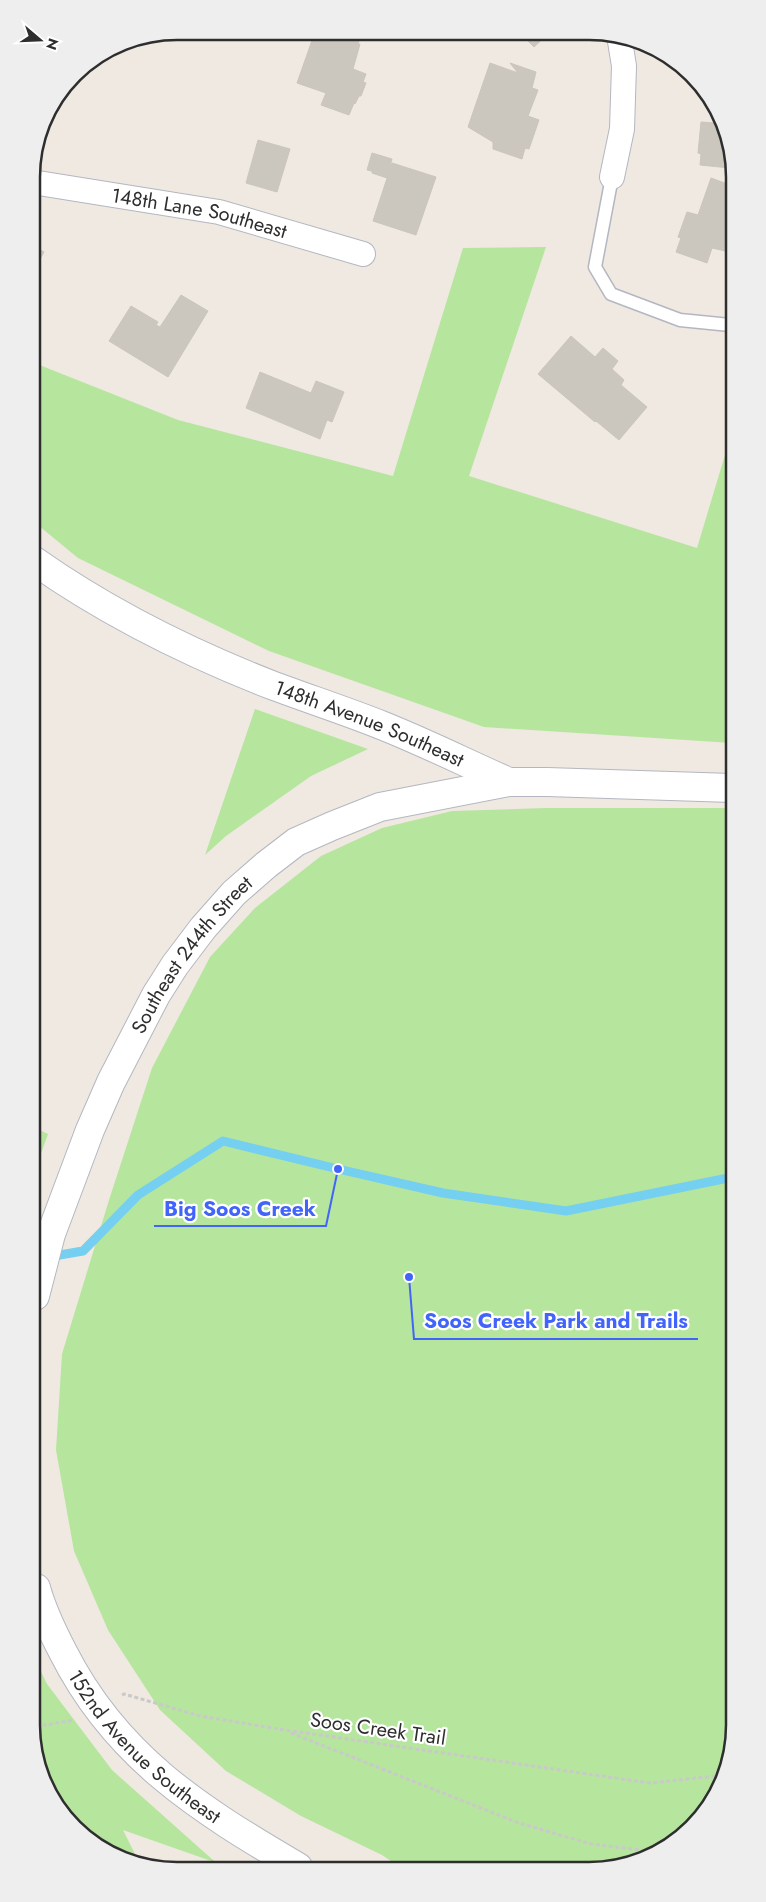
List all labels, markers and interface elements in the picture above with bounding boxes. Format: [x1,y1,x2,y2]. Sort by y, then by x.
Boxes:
north arrow [15,15,65,65]
text: N [41,36,64,53]
street label: 148th Lane Southeast [109,180,290,246]
street label: 148th Avenue Southeast [270,673,469,774]
street label: Southeast 244th Street [124,869,259,1039]
callout: Big Soos Creek [154,1190,326,1226]
text: Big Soos Creek [164,1194,316,1224]
callout: Soos Creek Park and Trails [414,1303,698,1339]
text: Soos Creek Park and Trails [424,1306,688,1336]
street label: 152nd Avenue Southeast [61,1664,227,1830]
street label: Soos Creek Trail [308,1705,448,1753]

